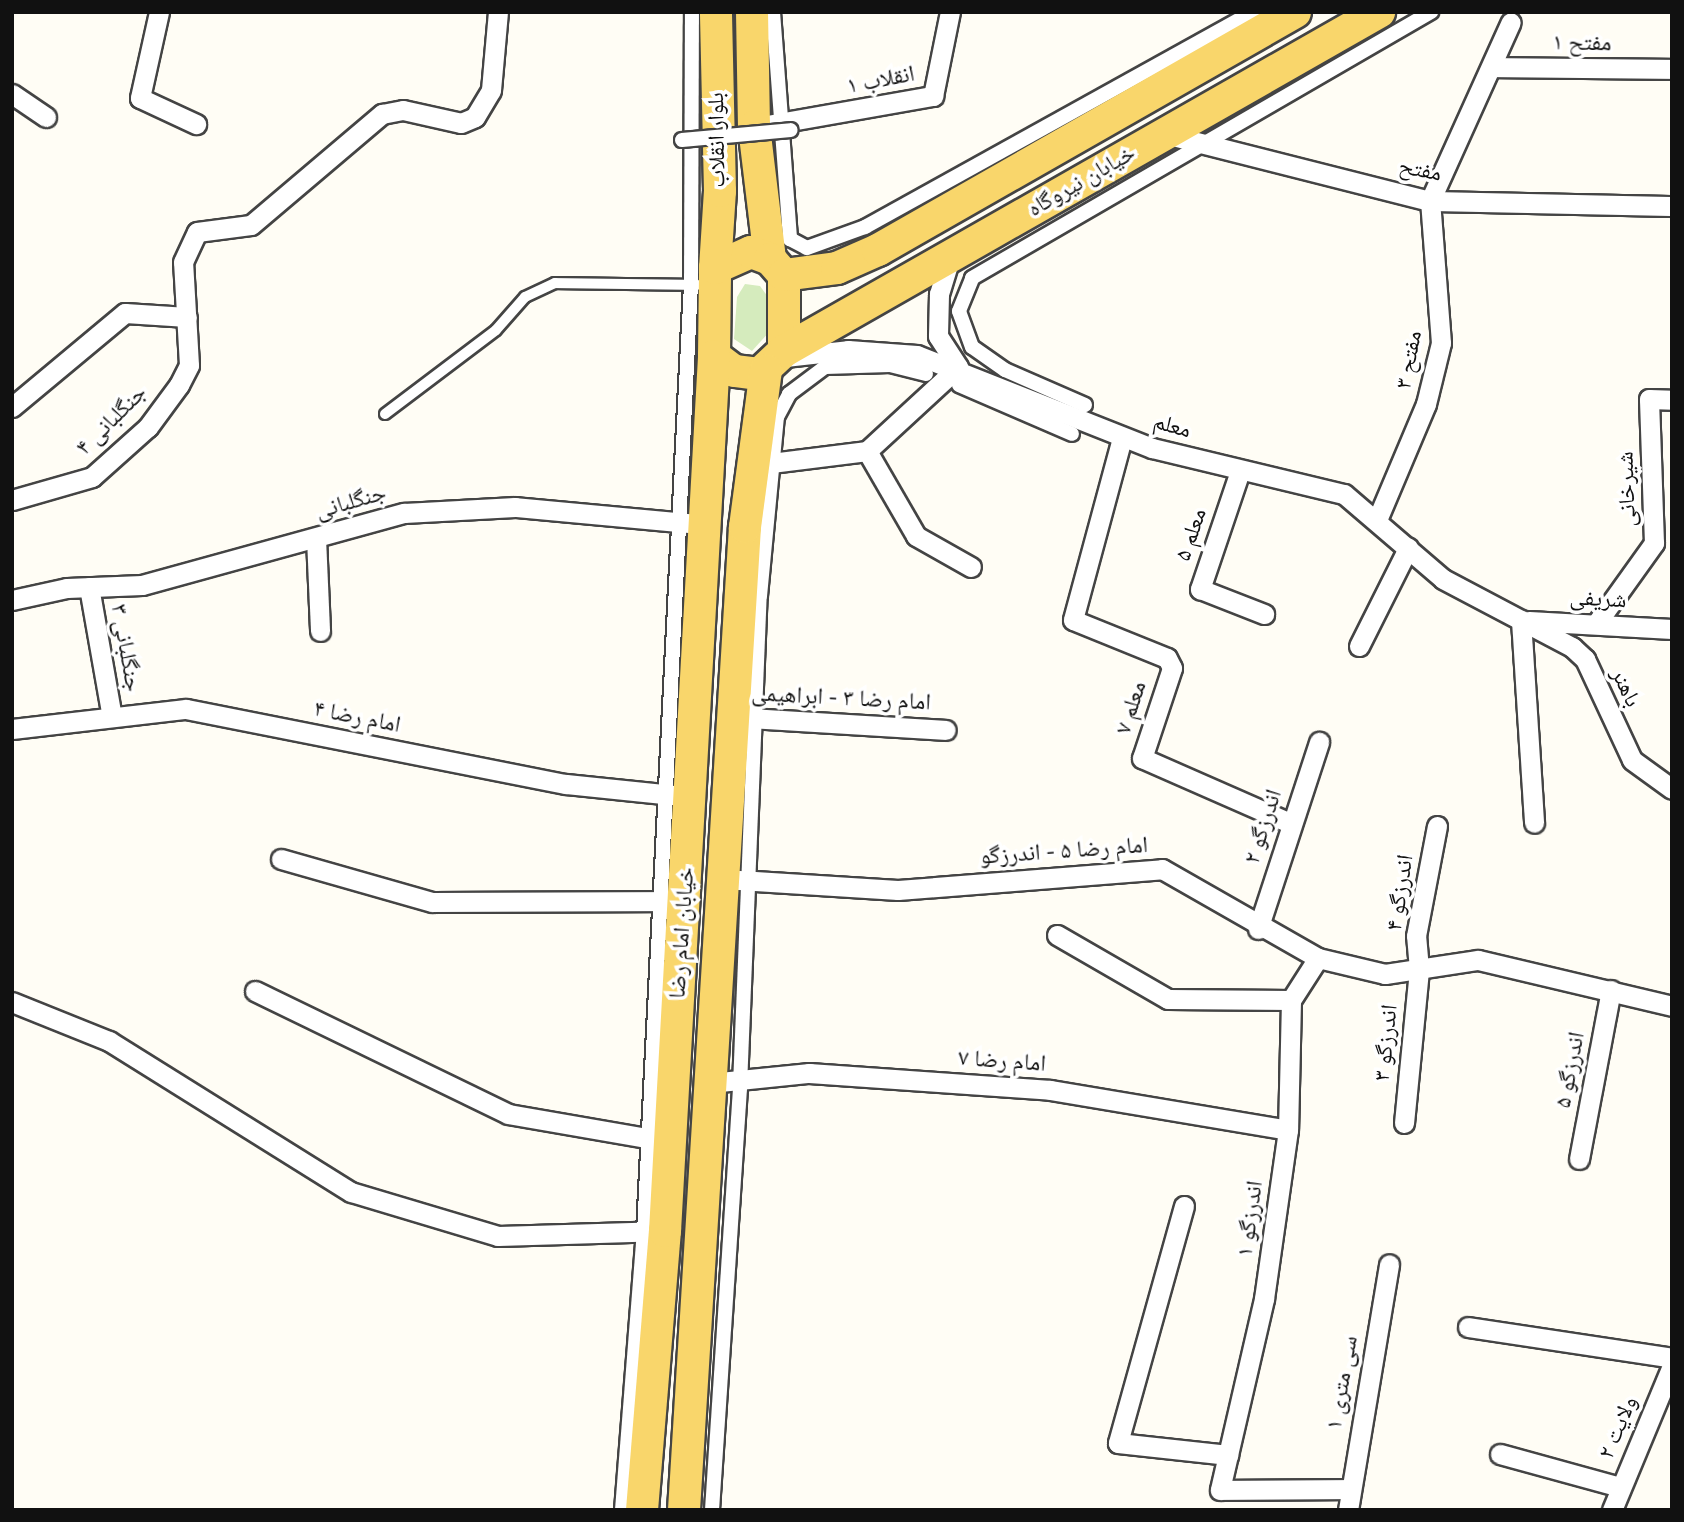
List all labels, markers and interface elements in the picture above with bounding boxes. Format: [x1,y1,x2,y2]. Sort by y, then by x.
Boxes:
street label: مفتح ۱ [1552,30,1612,58]
street label: انقلاب ۱ [845,61,917,101]
street label: بلوار انقلاب [703,92,733,188]
street label: خیابان نیروگاه [1023,140,1141,224]
street label: مفتح [1396,153,1444,189]
street label: مفتح ۳ [1391,328,1429,392]
street label: جنگلبانی ۴ [71,380,153,462]
street label: معلم [1150,409,1194,445]
street label: شیرخانی [1613,451,1643,527]
street label: جنگلبانی [312,480,390,526]
street label: معلم ۵ [1170,505,1214,565]
street label: شریفی [1569,585,1627,615]
street label: جنگلبانی ۳ [104,602,146,694]
street label: باهنر [1604,664,1646,712]
street label: معلم ۷ [1111,678,1153,738]
street label: امام رضا ۳ - ابراهیمی [751,681,931,717]
street label: امام رضا ۴ [311,696,403,740]
street label: اندرزگو ۲ [1239,786,1289,868]
street label: امام رضا ۵ - اندرزگو [979,832,1149,872]
street label: اندرزگو ۴ [1381,853,1421,933]
street label: خیابان امام رضا [665,866,701,1000]
street label: اندرزگو ۳ [1369,1003,1405,1083]
street label: اندرزگو ۵ [1550,1030,1592,1110]
street label: امام رضا ۷ [957,1045,1047,1079]
street label: اندرزگو ۱ [1232,1179,1270,1259]
street label: سی متری ۱ [1321,1334,1365,1432]
street label: ولایت ۲ [1594,1392,1644,1464]

